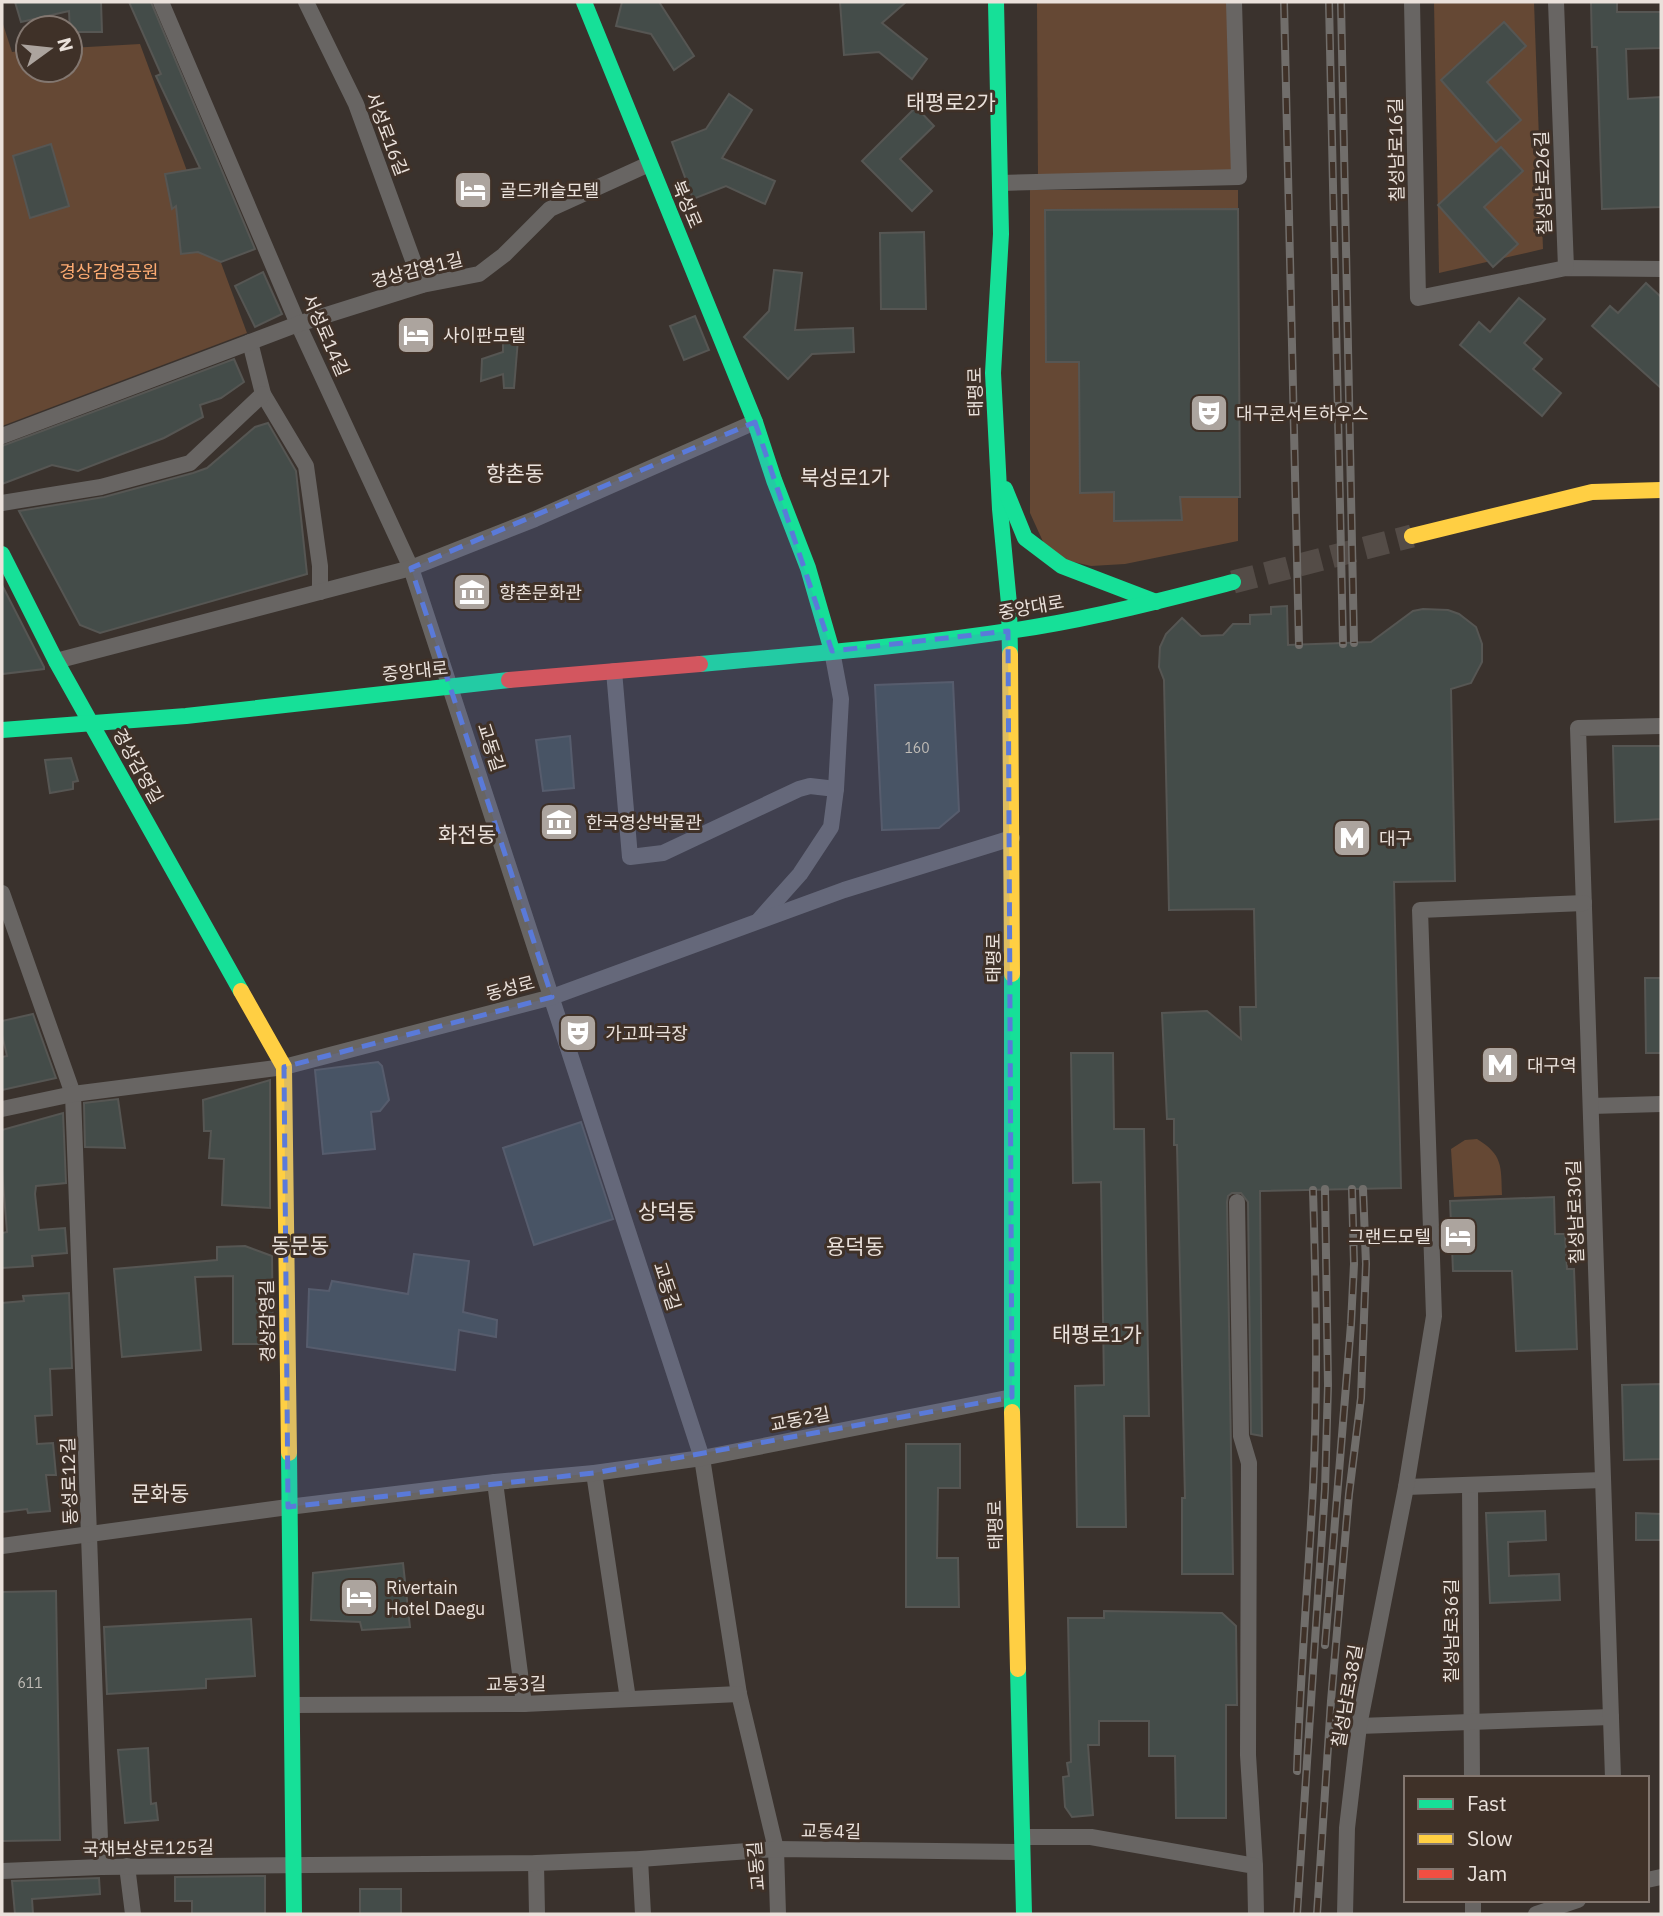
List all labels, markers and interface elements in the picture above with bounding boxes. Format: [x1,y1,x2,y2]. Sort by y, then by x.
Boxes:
north arrow [14,14,84,84]
text: N [52,35,79,54]
district label: 태평로2가 [906,88,996,116]
street label: 서성로16길 [361,89,413,179]
street label: 칠성남로16길 [1384,98,1408,202]
street label: 칠성남로26길 [1530,130,1556,236]
hotel icon: 골드캐슬모텔 [452,169,494,211]
street label: 북성로 [667,177,707,231]
place label: 골드캐슬모텔 [500,179,599,202]
street label: 경상감영1길 [369,248,465,292]
park label: 경상감영공원 [59,260,159,283]
street label: 서성로14길 [298,290,354,380]
hotel icon: 사이판모텔 [395,314,437,356]
place label: 사이판모텔 [443,324,526,347]
street label: 태평로 [963,367,987,417]
theatre icon: 대구콘서트하우스 [1188,392,1230,434]
place label: 대구콘서트하우스 [1236,402,1368,425]
district label: 향촌동 [486,459,544,487]
district label: 북성로1가 [800,463,890,491]
museum icon: 향촌문화관 [451,571,493,613]
place label: 향촌문화관 [499,581,582,604]
street label: 중앙대로 [996,590,1066,624]
street label: 중앙대로 [381,656,449,686]
street label: 교동길 [472,720,510,774]
street label: 경상감영길 [108,724,168,808]
house number: 160 [904,739,930,757]
museum icon: 한국영상박물관 [538,801,580,843]
place label: 한국영상박물관 [586,811,702,834]
metro station icon: 대구 [1331,817,1373,859]
district label: 화전동 [438,820,496,848]
place label: 대구 [1379,827,1412,850]
street label: 태평로 [982,933,1005,983]
street label: 동성로 [483,970,537,1006]
theatre icon: 가고파극장 [557,1012,599,1054]
place label: 가고파극장 [605,1022,688,1045]
metro station icon: 대구역 [1479,1044,1521,1086]
place label: 대구역 [1527,1054,1577,1077]
street label: 칠성남로30길 [1562,1159,1588,1265]
district label: 상덕동 [638,1197,696,1225]
hotel icon: 그랜드모텔 [1437,1215,1479,1257]
place label: 그랜드모텔 [1348,1225,1431,1248]
district label: 동문동 [271,1231,329,1259]
district label: 용덕동 [826,1232,884,1260]
street label: 교동길 [648,1259,686,1313]
street label: 경상감영길 [255,1279,279,1363]
district label: 태평로1가 [1052,1320,1142,1348]
street label: 교동2길 [768,1402,832,1436]
street label: 동성로12길 [56,1437,82,1525]
district label: 문화동 [131,1479,189,1507]
street label: 태평로 [983,1500,1007,1550]
hotel icon: Rivertain Hotel Daegu [338,1576,380,1618]
place label: Rivertain Hotel Daegu [386,1576,485,1620]
street label: 칠성남로36길 [1440,1579,1463,1683]
street label: 칠성남로38길 [1327,1643,1367,1749]
street label: 교동3길 [486,1672,546,1696]
house number: 611 [17,1674,43,1692]
legend [1404,1776,1649,1902]
text: Fast [1467,1789,1507,1817]
street label: 교동4길 [801,1819,861,1843]
text: Slow [1467,1824,1513,1852]
street label: 국채보상로125길 [82,1835,214,1861]
street label: 교동길 [742,1840,770,1892]
text: Jam [1467,1859,1507,1887]

